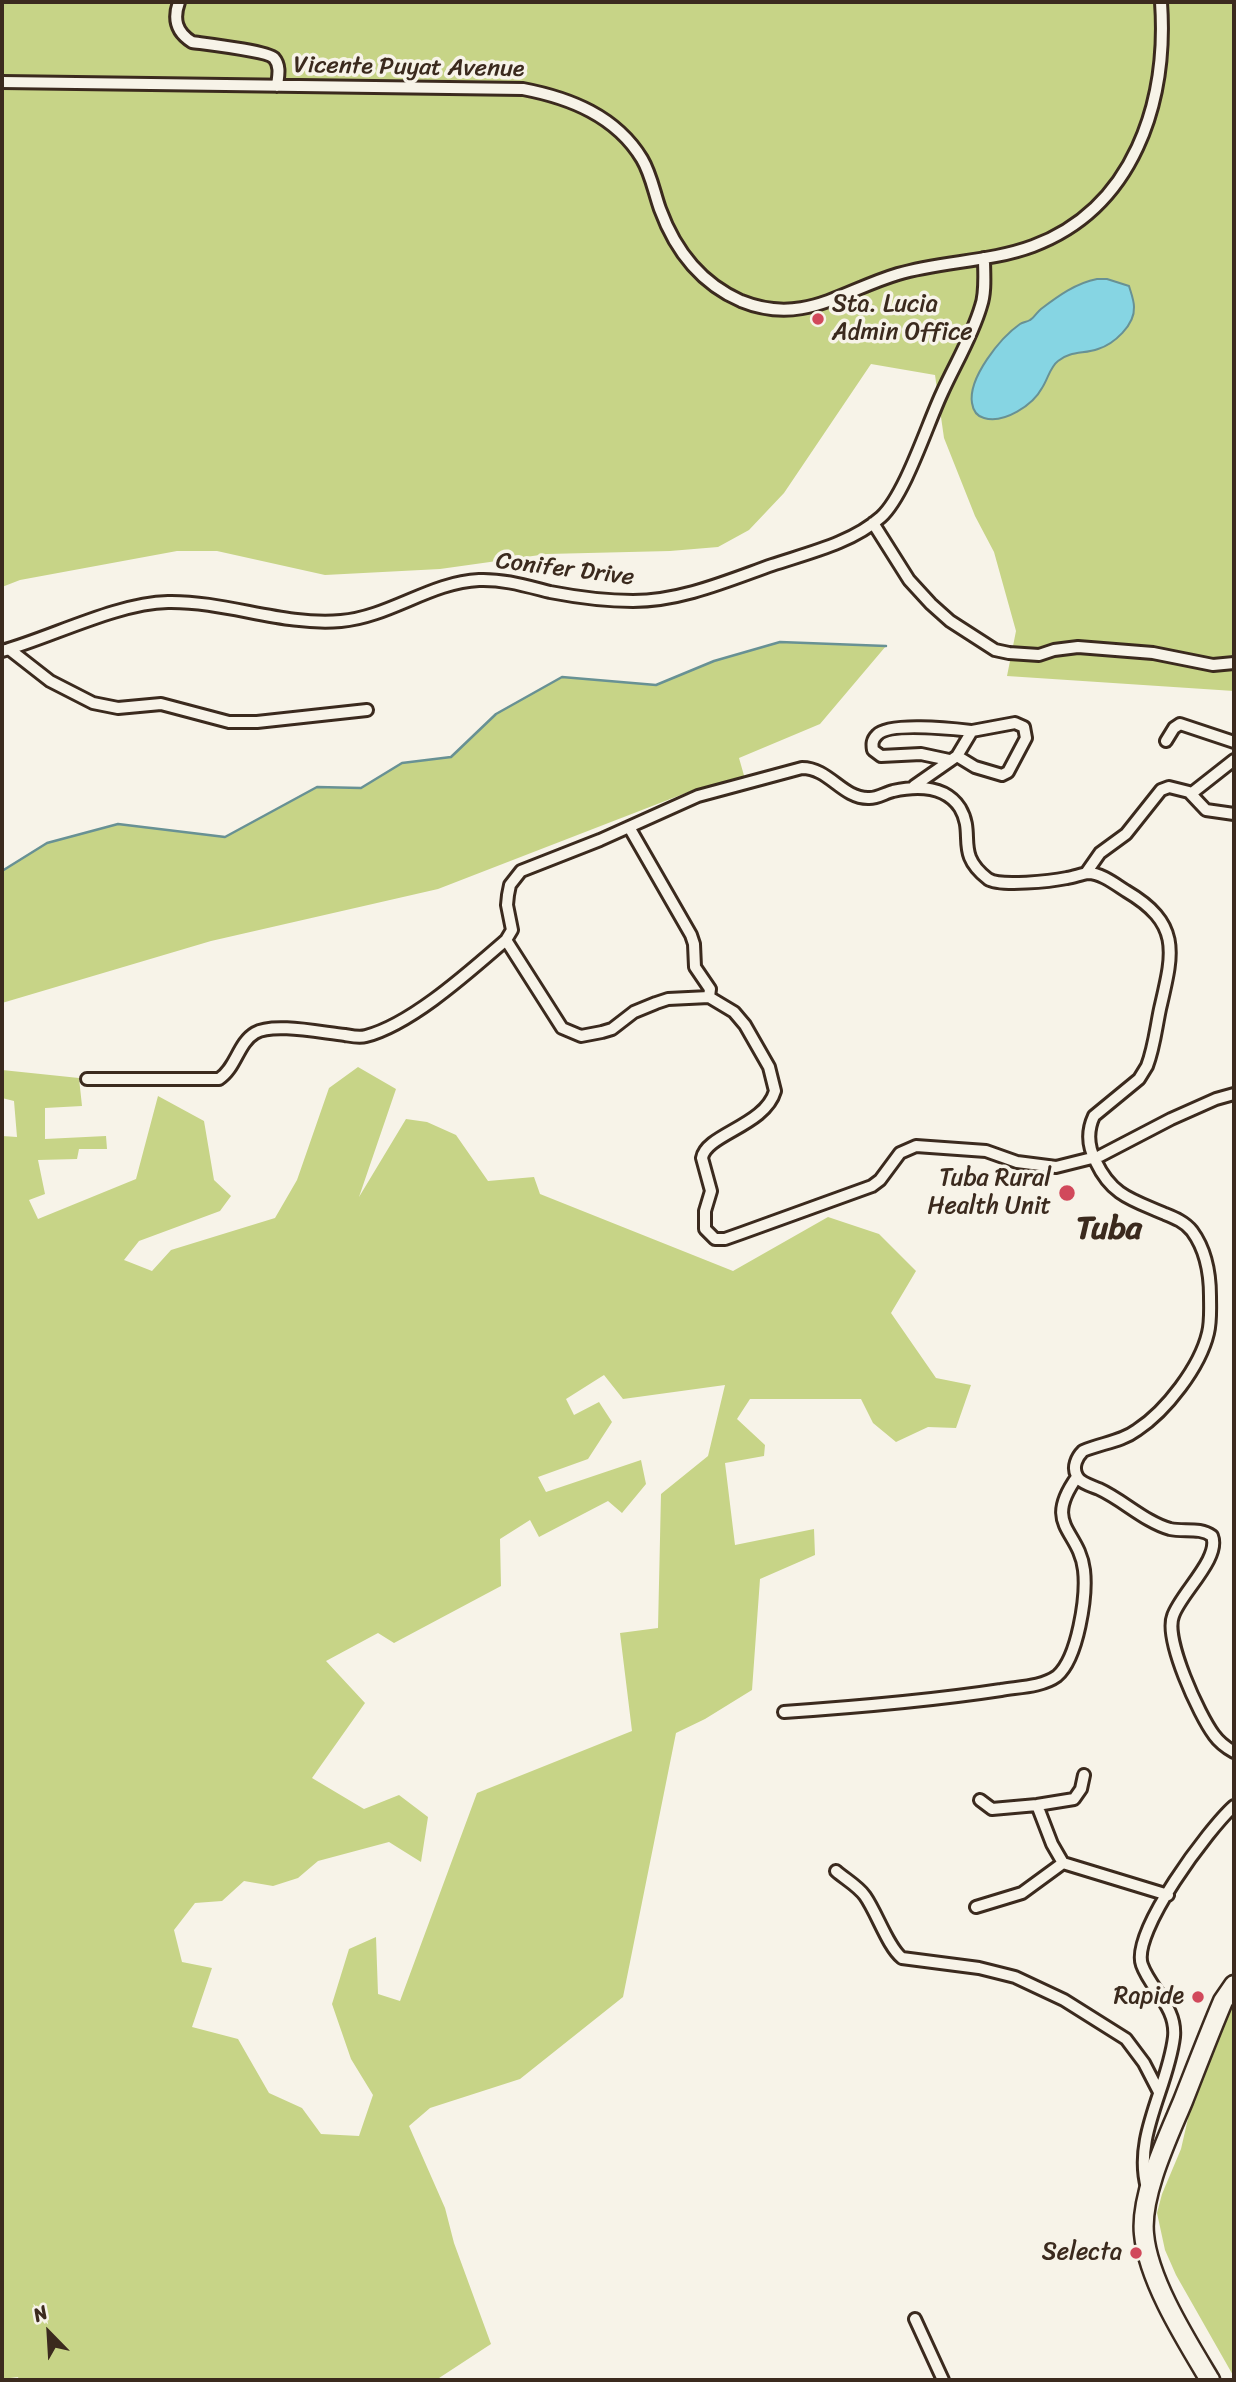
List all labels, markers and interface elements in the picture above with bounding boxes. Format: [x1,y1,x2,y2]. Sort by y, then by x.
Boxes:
street label: Vicente Puyat Avenue [293,52,525,84]
place label: Sta. Lucia Admin Office [832,291,972,347]
marker: Sta. Lucia Admin Office [810,311,826,327]
street label: Conifer Drive [494,547,636,593]
place label: Tuba Rural Health Unit [928,1165,1051,1221]
marker: Tuba Rural Health Unit [1057,1183,1077,1203]
district label: Tuba [1076,1211,1142,1249]
place label: Rapide [1114,1983,1184,2011]
marker: Rapide [1190,1989,1206,2005]
place label: Selecta [1042,2239,1122,2267]
marker: Selecta [1128,2245,1144,2261]
text: N [28,2296,53,2331]
north arrow [14,2298,84,2368]

